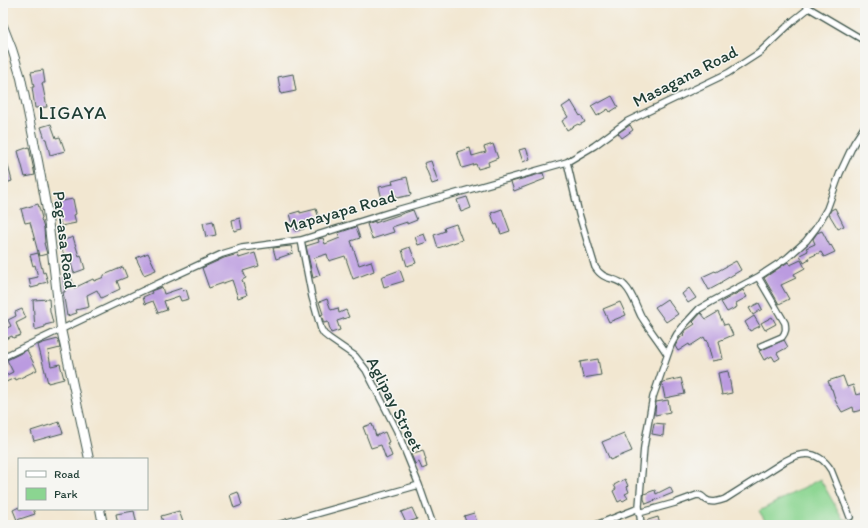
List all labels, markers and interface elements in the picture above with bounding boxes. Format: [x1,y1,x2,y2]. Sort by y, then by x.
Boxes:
street label: Masagana Road [629,41,741,111]
district label: LIGAYA [39,101,107,124]
street label: Mapayapa Road [282,185,399,236]
street label: Pag-asa Road [49,190,81,291]
street label: Aglipay Street [363,353,427,455]
legend [18,458,148,510]
text: Road [54,467,80,481]
text: Park [54,487,78,501]

